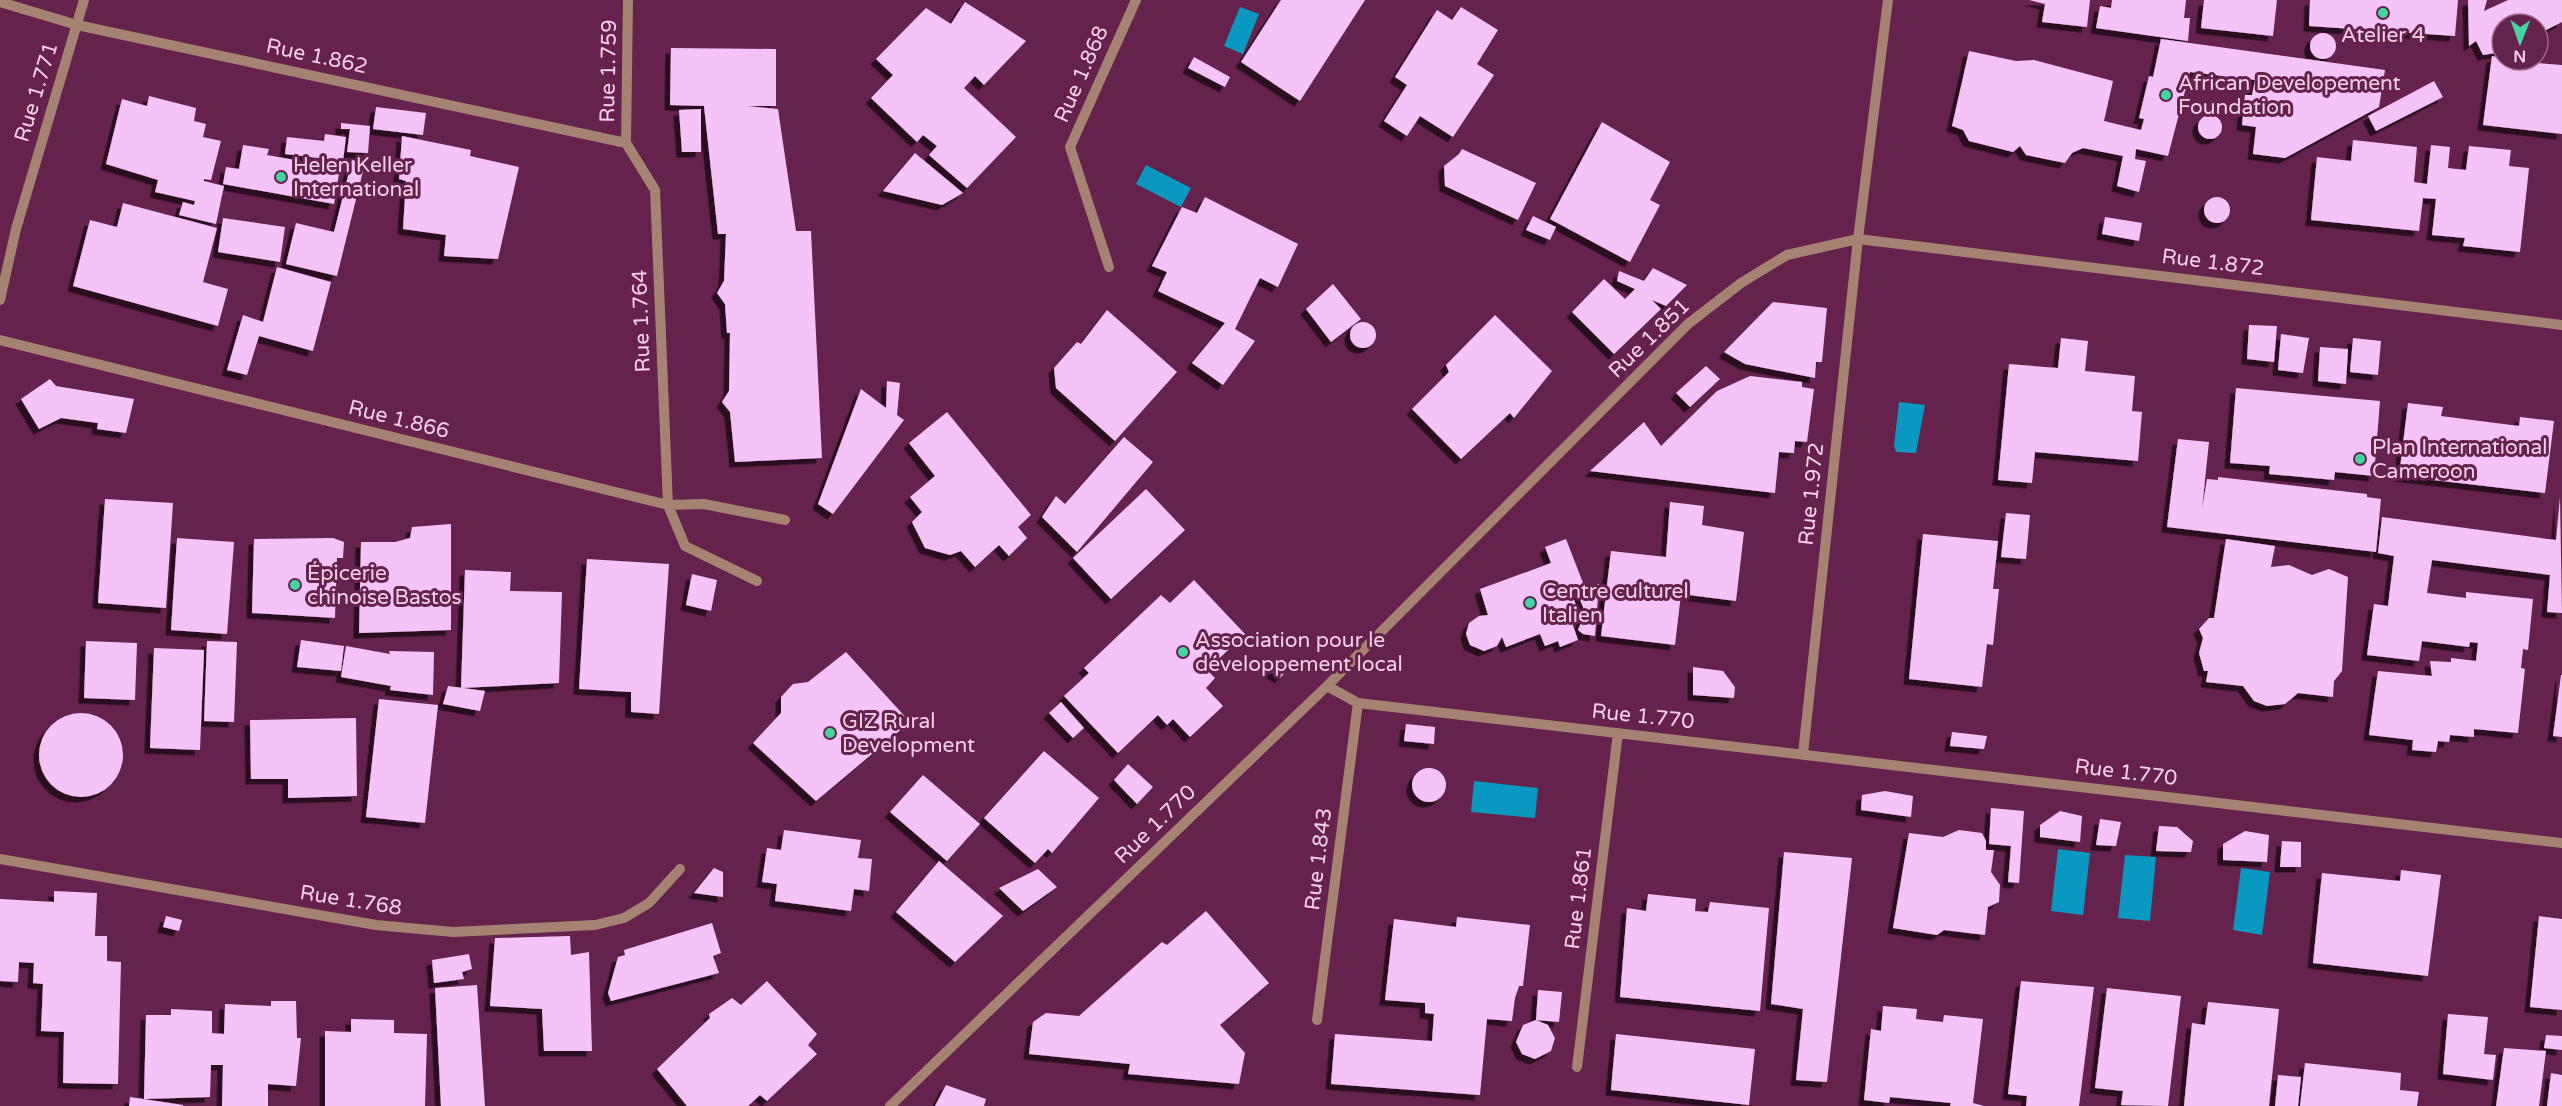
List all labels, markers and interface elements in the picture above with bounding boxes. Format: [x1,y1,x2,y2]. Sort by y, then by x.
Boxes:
marker: Atelier 4 [2376,6,2390,20]
north arrow [2490,12,2550,72]
street label: Rue 1.759 [595,19,622,123]
street label: Rue 1.868 [1049,22,1114,126]
place label: Atelier 4 [2341,23,2425,48]
street label: Rue 1.862 [264,34,370,79]
street label: Rue 1.771 [9,39,64,145]
text: N [2513,46,2526,66]
place label: African Developement Foundation [2178,71,2401,120]
marker: African Developement Foundation [2159,88,2173,102]
place label: Helen Keller International [293,153,419,202]
marker: Helen Keller International [274,170,288,184]
street label: Rue 1.872 [2160,244,2266,281]
street label: Rue 1.764 [627,269,656,373]
street label: Rue 1.851 [1604,294,1695,383]
street label: Rue 1.866 [346,395,452,444]
place label: Plan International Cameroon [2372,435,2548,484]
street label: Rue 1.972 [1794,441,1829,547]
marker: Plan International Cameroon [2353,452,2367,466]
place label: Épicerie chinoise Bastos [307,561,462,610]
marker: Épicerie chinoise Bastos [288,578,302,592]
place label: Centre culturel Italien [1542,579,1689,628]
marker: Centre culturel Italien [1523,596,1537,610]
place label: Association pour le développement local [1195,628,1403,677]
marker: Association pour le développement local [1176,645,1190,659]
street label: Rue 1.770 [1590,699,1696,734]
place label: GIZ Rural Development [842,709,975,758]
marker: GIZ Rural Development [823,726,837,740]
street label: Rue 1.770 [2073,754,2179,791]
street label: Rue 1.770 [1110,780,1201,869]
street label: Rue 1.843 [1300,806,1337,912]
street label: Rue 1.861 [1560,845,1597,951]
street label: Rue 1.768 [298,880,404,921]

